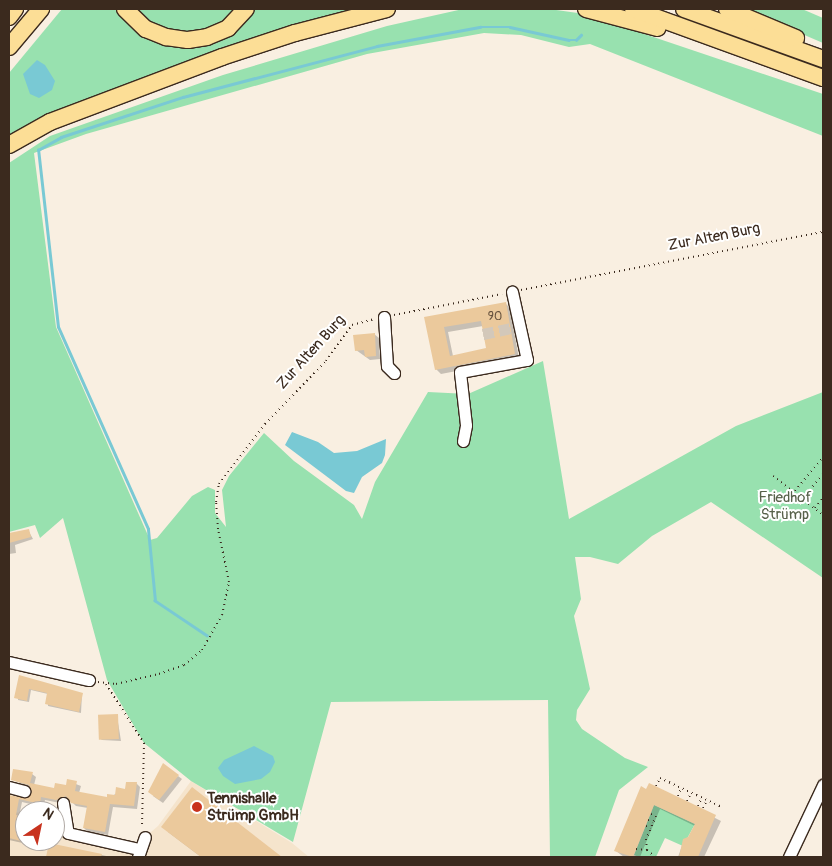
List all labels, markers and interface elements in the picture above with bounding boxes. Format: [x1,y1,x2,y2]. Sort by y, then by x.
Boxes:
street label: Zur Alten Burg [666,219,762,255]
house number: 90 [488,310,502,324]
street label: Zur Alten Burg [273,311,349,393]
park label: Friedhof Strümp [759,488,811,523]
place label: Tennishalle Strümp GmbH [207,789,299,824]
north arrow [15,801,65,851]
marker: Tennishalle Strümp GmbH [191,801,203,813]
text: N [39,804,57,824]

